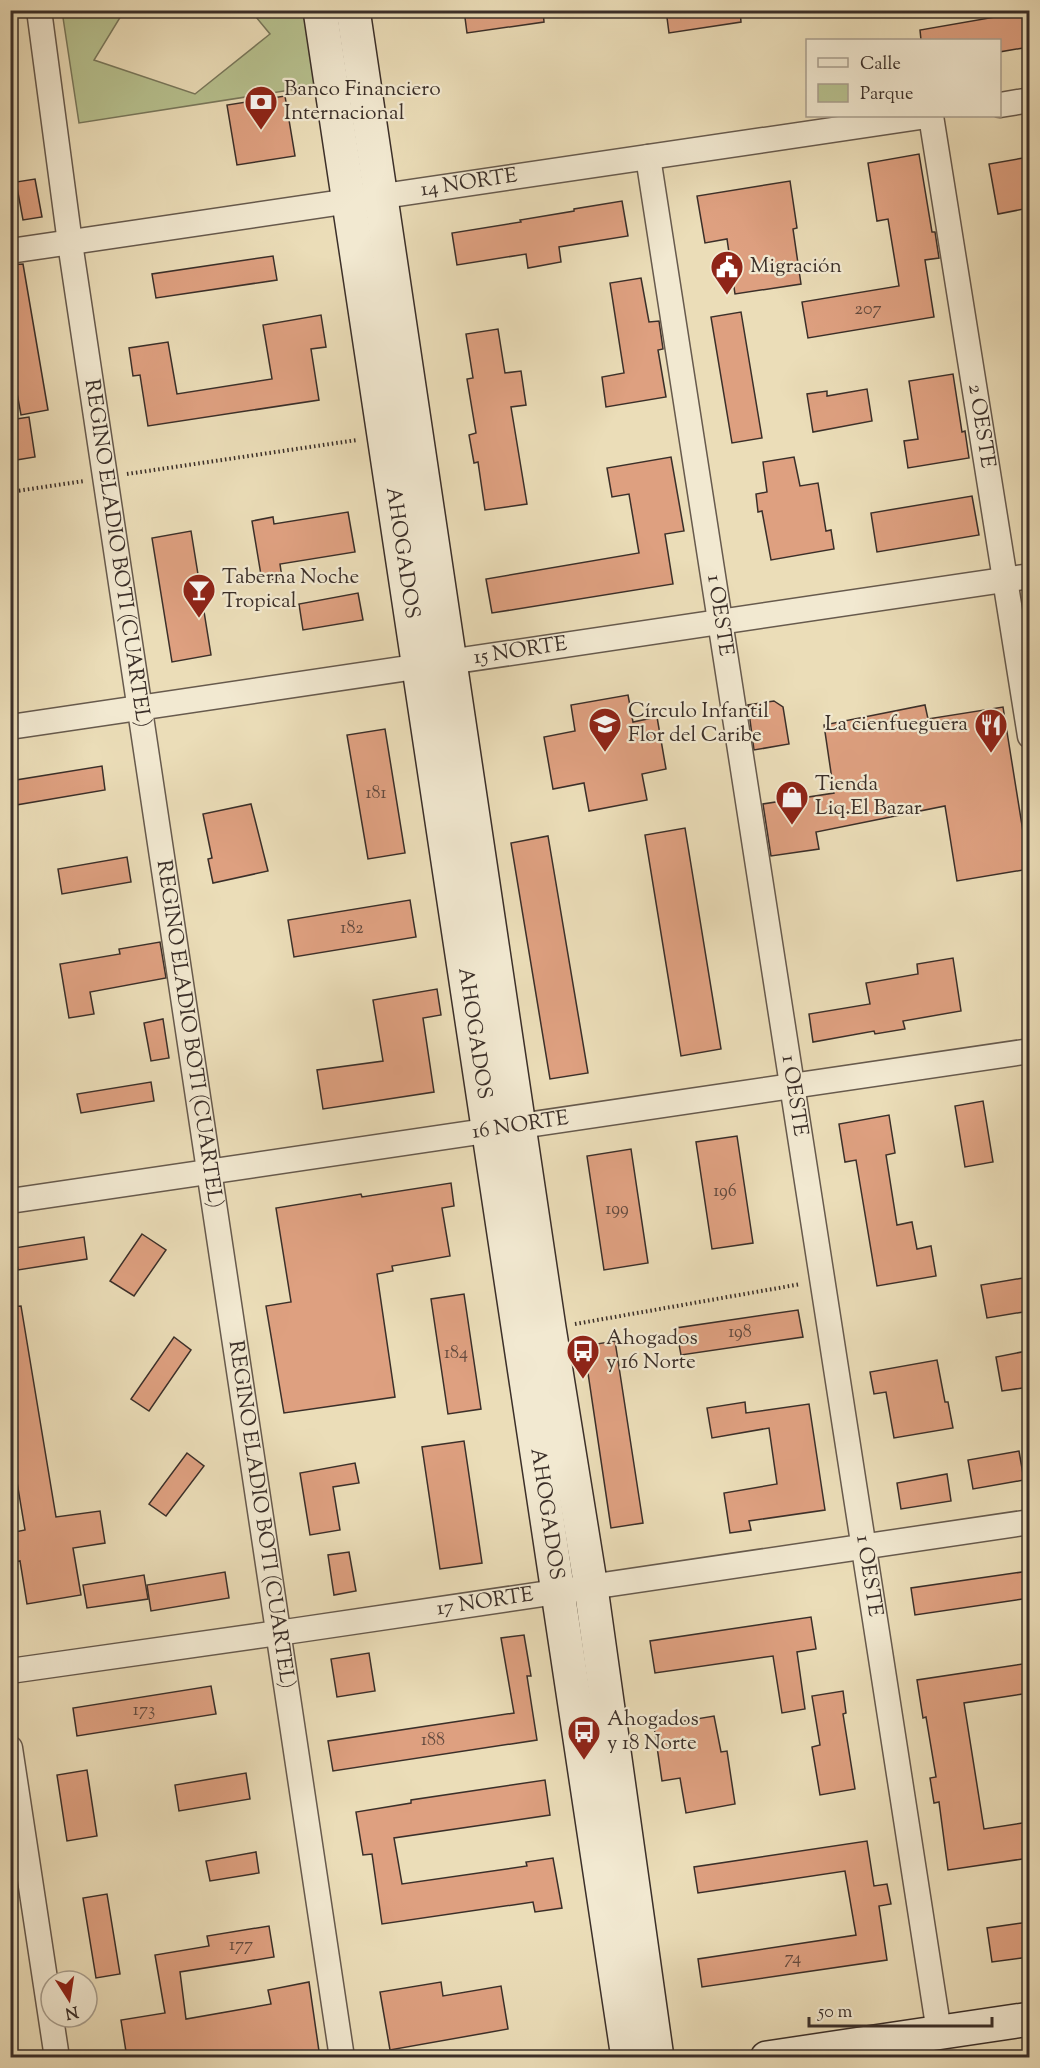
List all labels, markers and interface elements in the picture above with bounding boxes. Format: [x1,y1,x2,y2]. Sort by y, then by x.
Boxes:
legend [806,39,1001,117]
text: Calle [860,52,901,78]
place label: Banco Financiero Internacional [284,75,441,129]
text: Parque [860,82,913,108]
bank icon: Banco Financiero Internacional [243,84,279,131]
street label: 14 NORTE [419,161,520,205]
public building icon: Migración [709,249,745,296]
place label: Migración [750,252,842,282]
house number: 207 [855,297,881,323]
street label: REGINO ELADIO BOTI (CUARTEL) [76,377,157,730]
street label: 2 OESTE [959,382,1002,471]
street label: AHOGADOS [377,485,426,621]
place label: Taberna Noche Tropical [222,563,359,617]
bar icon: Taberna Noche Tropical [181,572,217,619]
street label: 1 OESTE [698,573,740,659]
street label: 15 NORTE [472,630,570,673]
place label: Círculo Infantil Flor del Caribe [628,697,769,751]
school or university icon: Círculo Infantil Flor del Caribe [587,706,623,753]
restaurant icon: La cienfueguera [973,707,1009,754]
place label: La cienfueguera [825,710,968,740]
place label: Tienda Liq.El Bazar [815,770,922,824]
shop icon: Tienda Liq.El Bazar [774,779,810,826]
house number: 181 [365,781,387,807]
street label: REGINO ELADIO BOTI (CUARTEL) [148,858,229,1210]
house number: 182 [340,916,364,942]
street label: AHOGADOS [449,966,499,1101]
street label: 1 OESTE [773,1053,815,1139]
street label: 16 NORTE [470,1104,571,1148]
house number: 196 [713,1179,737,1205]
house number: 199 [605,1197,629,1223]
house number: 198 [728,1320,752,1346]
place label: Ahogados y 16 Norte [606,1324,698,1378]
bus stop icon: Ahogados y 16 Norte [565,1333,601,1380]
street label: REGINO ELADIO BOTI (CUARTEL) [220,1339,301,1691]
house number: 184 [444,1341,468,1367]
street label: AHOGADOS [521,1446,571,1582]
street label: 1 OESTE [847,1533,889,1619]
street label: 17 NORTE [435,1580,536,1624]
house number: 173 [133,1698,155,1724]
place label: Ahogados y 18 Norte [607,1705,699,1759]
bus stop icon: Ahogados y 18 Norte [566,1714,602,1761]
house number: 188 [421,1728,445,1754]
house number: 177 [229,1933,253,1959]
house number: 74 [785,1946,801,1972]
north arrow [39,1969,99,2029]
scale bar [809,1990,992,2028]
text: N [63,1999,80,2024]
text: 50 m [817,2000,853,2026]

